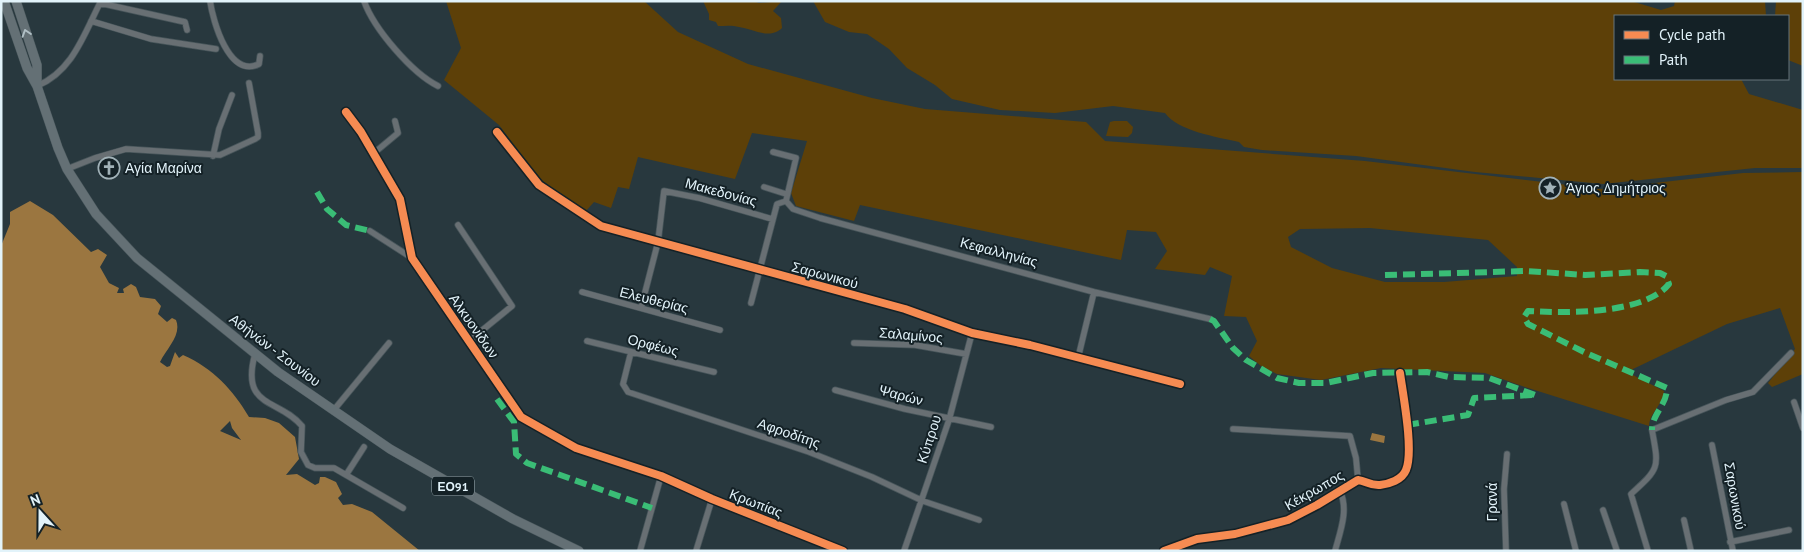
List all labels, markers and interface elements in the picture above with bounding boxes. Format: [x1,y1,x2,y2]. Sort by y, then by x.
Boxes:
legend [1614,15,1789,80]
text: Cycle path [1659,25,1725,44]
one-way arrow [22,29,32,38]
text: Path [1659,50,1688,69]
church icon: Αγία Μαρίνα [97,156,121,180]
place label: Αγία Μαρίνα [125,159,202,177]
street label: Μακεδονίας [683,174,759,210]
place icon: Άγιος Δημήτριος [1538,176,1562,200]
place label: Άγιος Δημήτριος [1566,179,1666,197]
street label: Κεφαλληνίας [958,233,1040,271]
street label: Σαρωνικού [790,258,860,292]
street label: Ελευθερίας [618,283,690,317]
street label: Αλκυονίδων [445,290,503,362]
street label: Αθήνών - Σουνίου [226,310,324,390]
street label: Σαλαμίνος [878,323,944,347]
street label: Ορφέως [626,330,681,360]
street label: Ψαρών [877,380,925,410]
street label: Κύπρου [913,413,945,465]
street label: Αφροδίτης [755,414,823,452]
street label: Σαρωνικού [1720,461,1750,531]
street label: Κέκρωπος [1281,466,1347,514]
road number: ΕΟ91 [432,476,474,496]
street label: Γρανά [1483,483,1501,521]
street label: Κρωπίας [727,485,785,521]
north arrow [15,487,65,537]
text: N [28,490,43,510]

